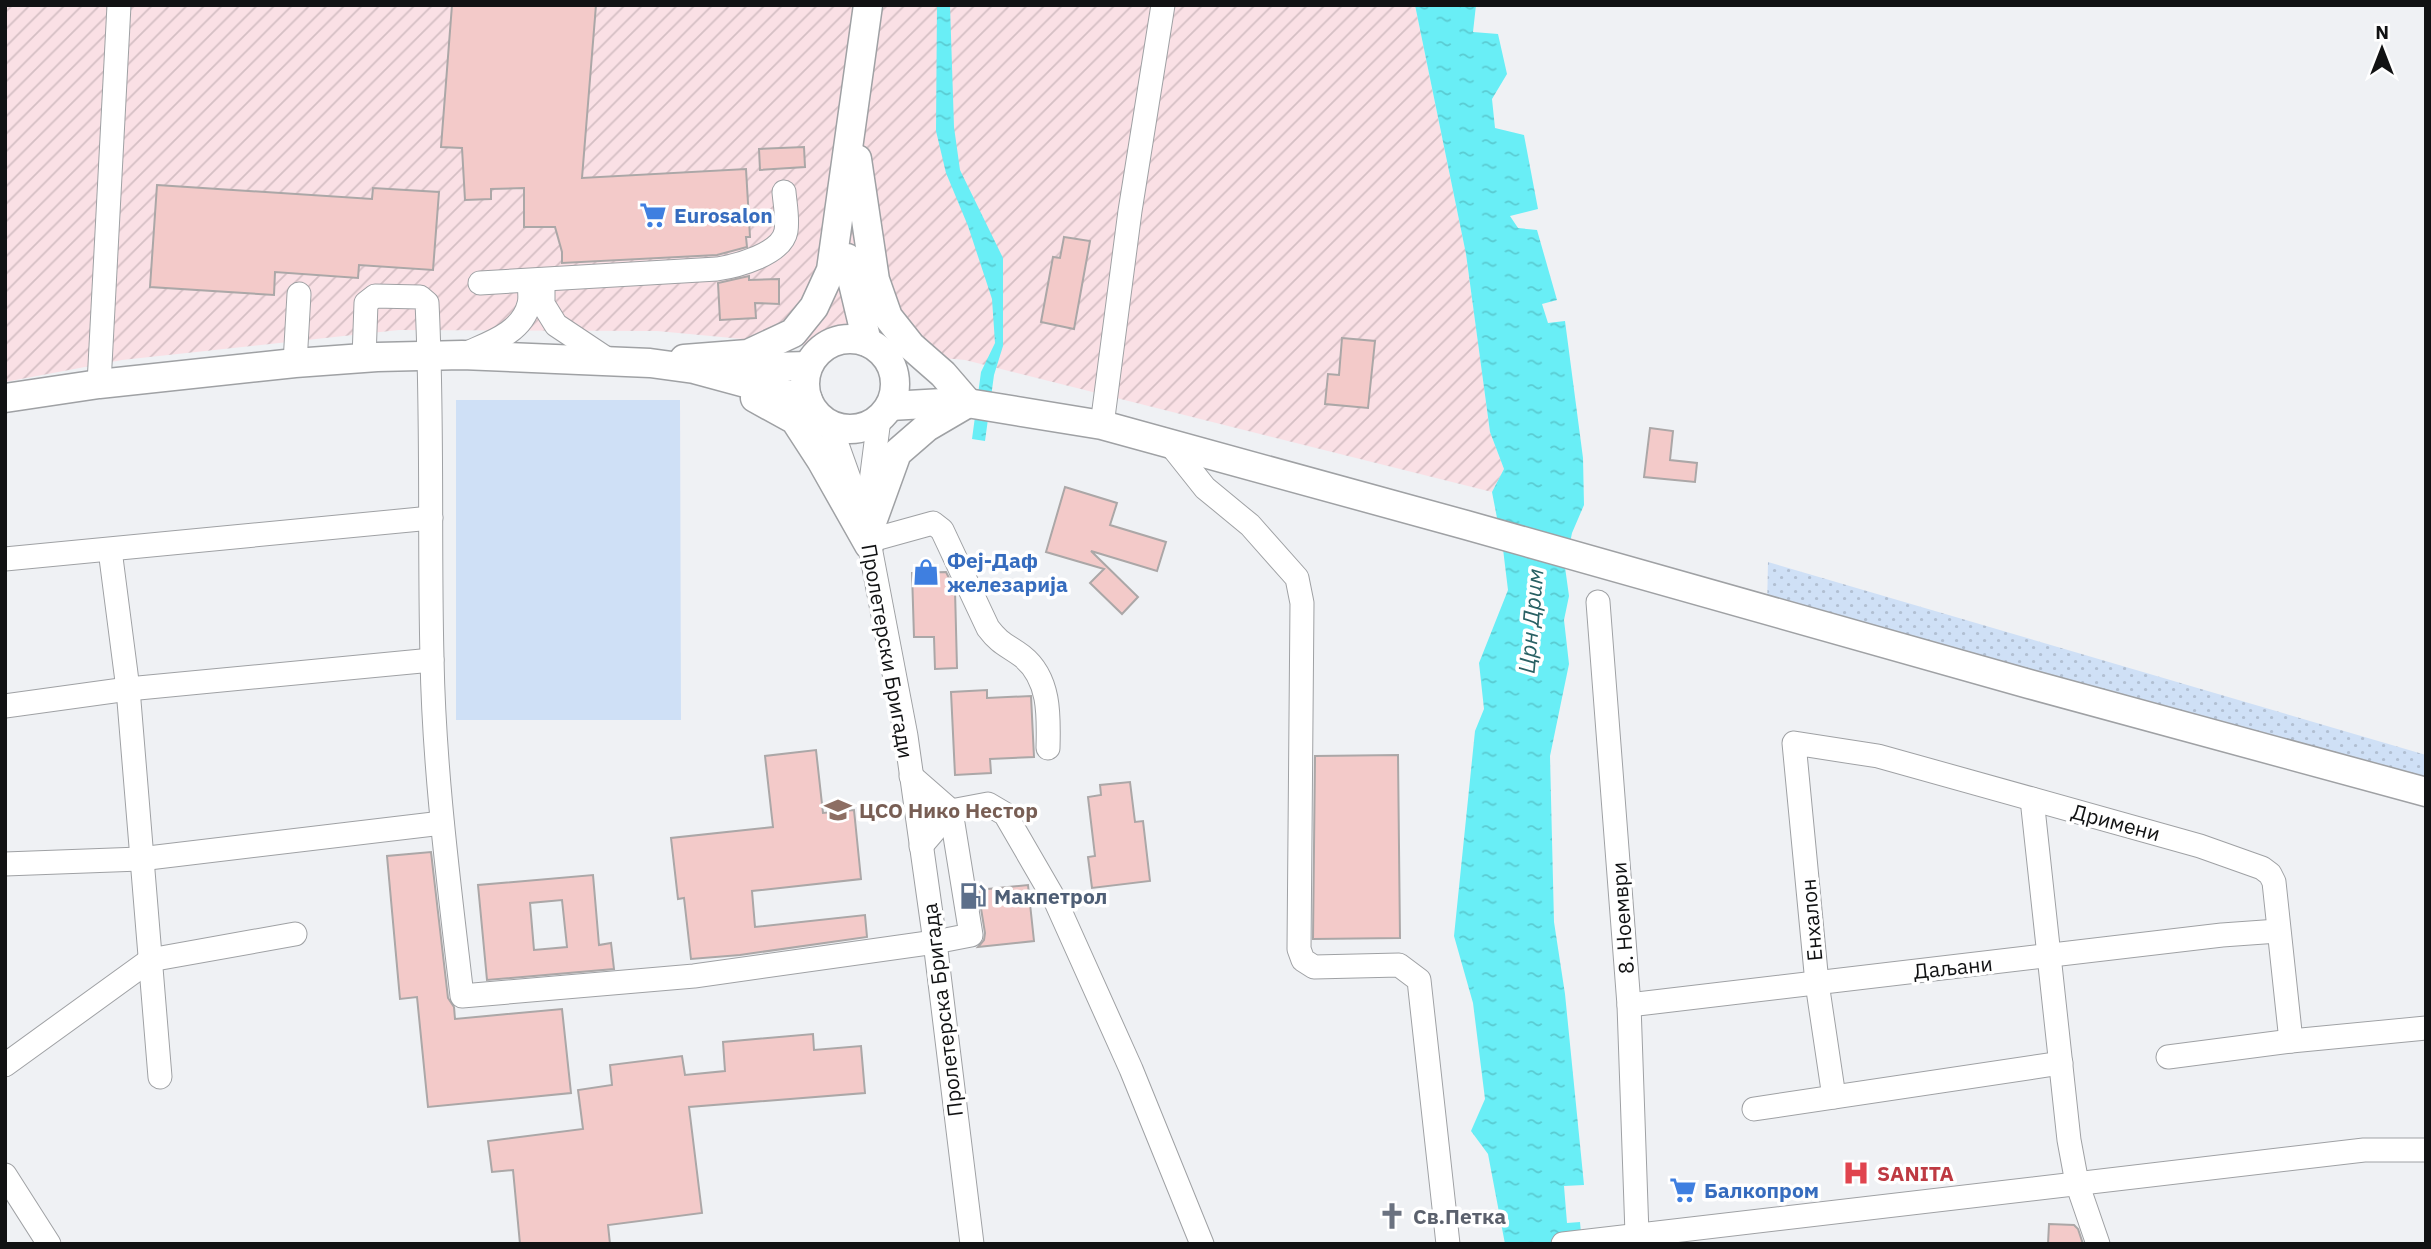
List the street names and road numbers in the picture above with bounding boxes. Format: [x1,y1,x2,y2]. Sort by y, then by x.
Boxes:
street label: Пролетерски Бригади [855,541,921,761]
street label: Дримени [2069,797,2163,847]
street label: 8. Ноември [1604,861,1640,975]
street label: Енхалон [1793,878,1829,962]
street label: Пролетерска Бригада [915,902,969,1118]
street label: Даљани [1912,949,1994,985]

